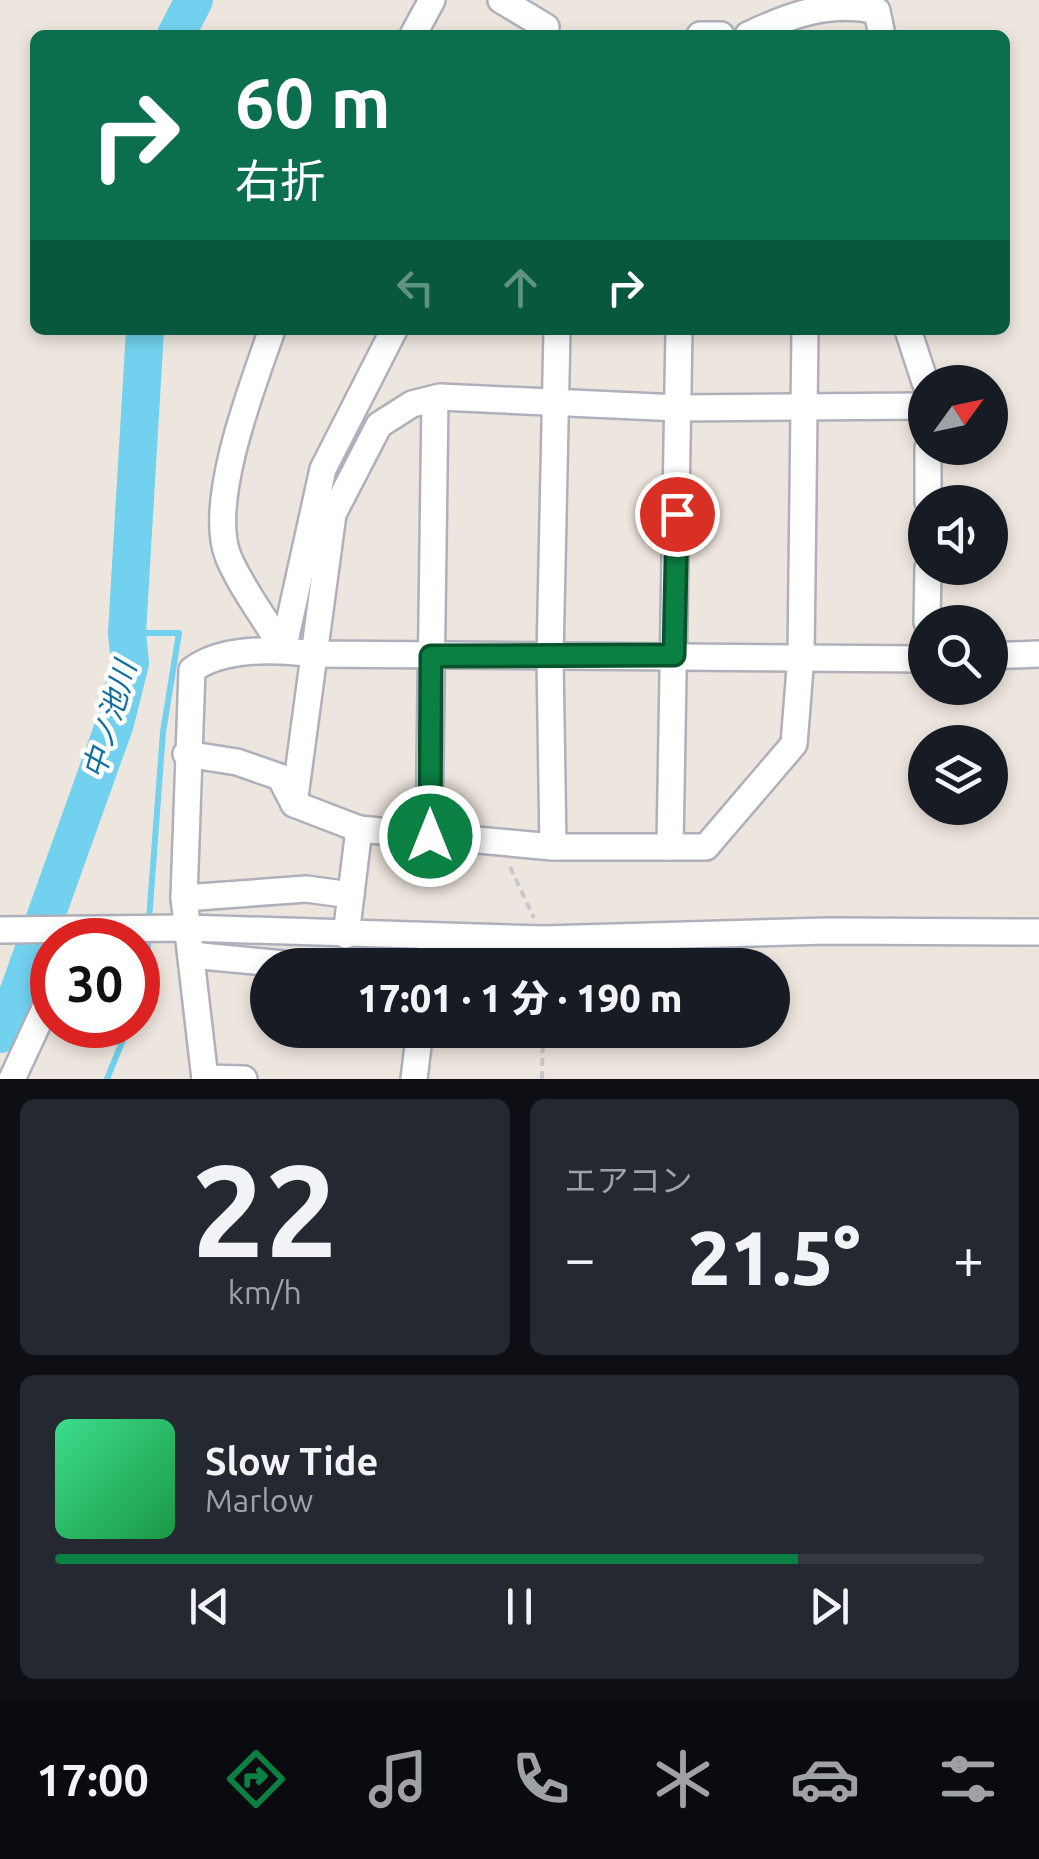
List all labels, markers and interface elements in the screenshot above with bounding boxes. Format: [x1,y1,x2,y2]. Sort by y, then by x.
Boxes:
text: 60 m [235,63,391,141]
icon: right [70,70,200,200]
text: 右折 [235,155,325,206]
icon: left [388,260,443,315]
icon: ahead [493,260,548,315]
icon: right [598,260,653,315]
north arrow [908,365,1008,465]
map controls [908,365,1008,825]
pin [635,472,720,557]
button: sound [908,485,1008,585]
icon: arrive [650,487,705,542]
button: search [908,605,1008,705]
water label: 中ノ池川 [76,654,143,782]
button: layers [908,725,1008,825]
position arrow [378,784,482,888]
speed limit sign: 30 [30,918,160,1048]
text: 17:01 · 1 分 · 190 m [358,977,682,1019]
text: 22 [191,1136,338,1282]
text: エアコン [565,1162,693,1198]
text: 21.5° [688,1215,861,1299]
text: − [565,1227,596,1288]
text: + [953,1227,984,1288]
text: km/h [228,1274,302,1310]
text: Slow Tide [205,1440,378,1482]
text: Marlow [205,1482,313,1518]
icon: previous [182,1579,237,1634]
icon: pause [492,1579,547,1634]
icon: next [802,1579,857,1634]
icon: directions [221,1744,291,1814]
icon: music [363,1744,433,1814]
icon: phone [506,1744,576,1814]
icon: climate [648,1744,718,1814]
icon: car [790,1744,860,1814]
icon: filters [933,1744,1003,1814]
text: 17:00 [36,1754,149,1805]

